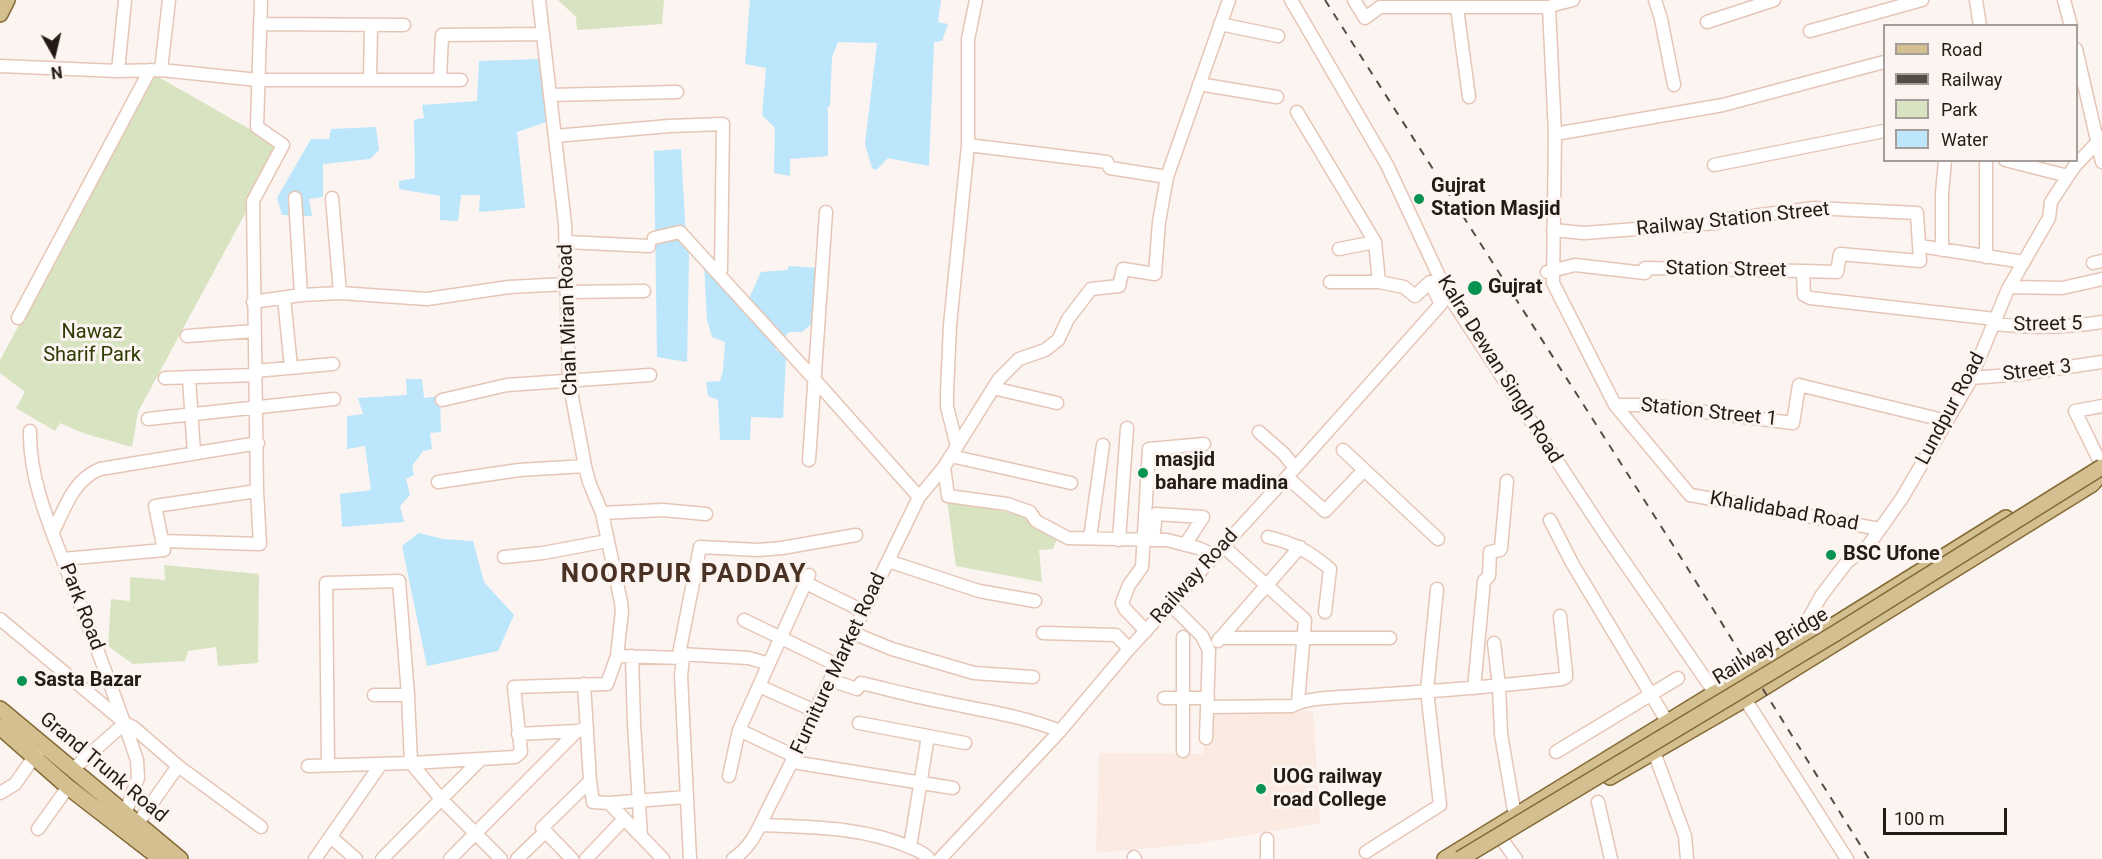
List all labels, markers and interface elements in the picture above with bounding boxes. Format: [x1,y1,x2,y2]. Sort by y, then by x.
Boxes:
north arrow [24,24,84,84]
legend [1883,24,2078,162]
text: Road [1941,39,1982,60]
text: N [50,62,63,83]
text: Railway [1941,69,2002,90]
text: Park [1941,99,1977,120]
text: Water [1941,129,1988,150]
place label: Gujrat Station Masjid [1431,175,1561,222]
marker: Gujrat Station Masjid [1412,192,1426,206]
street label: Railway Station Street [1635,198,1831,242]
street label: Chah Miran Road [554,243,584,397]
street label: Station Street [1665,257,1787,283]
street label: Kalra Dewan Singh Road [1431,272,1567,468]
place label: Gujrat [1488,276,1543,300]
marker: Gujrat [1466,279,1484,297]
street label: Street 5 [2013,312,2083,338]
park label: Nawaz Sharif Park [43,321,141,368]
street label: Lundpur Road [1911,349,1991,469]
street label: Street 3 [2001,355,2073,387]
street label: Station Street 1 [1640,394,1778,432]
place label: masjid bahare madina [1155,449,1288,496]
marker: masjid bahare madina [1136,466,1150,480]
street label: Khalidabad Road [1708,487,1860,537]
street label: Railway Road [1146,525,1244,629]
place label: BSC Ufone [1843,543,1940,567]
marker: BSC Ufone [1824,548,1838,562]
district label: NOORPUR PADDAY [561,559,807,591]
street label: Park Road [53,560,109,654]
street label: Furniture Market Road [786,570,892,758]
street label: Railway Bridge [1709,603,1833,691]
place label: Sasta Bazar [34,669,141,693]
marker: Sasta Bazar [15,674,29,688]
street label: Grand Trunk Road [34,708,172,828]
place label: UOG railway road College [1273,766,1386,813]
marker: UOG railway road College [1254,782,1268,796]
scale bar [1886,796,2010,834]
text: 100 m [1894,808,1945,829]

